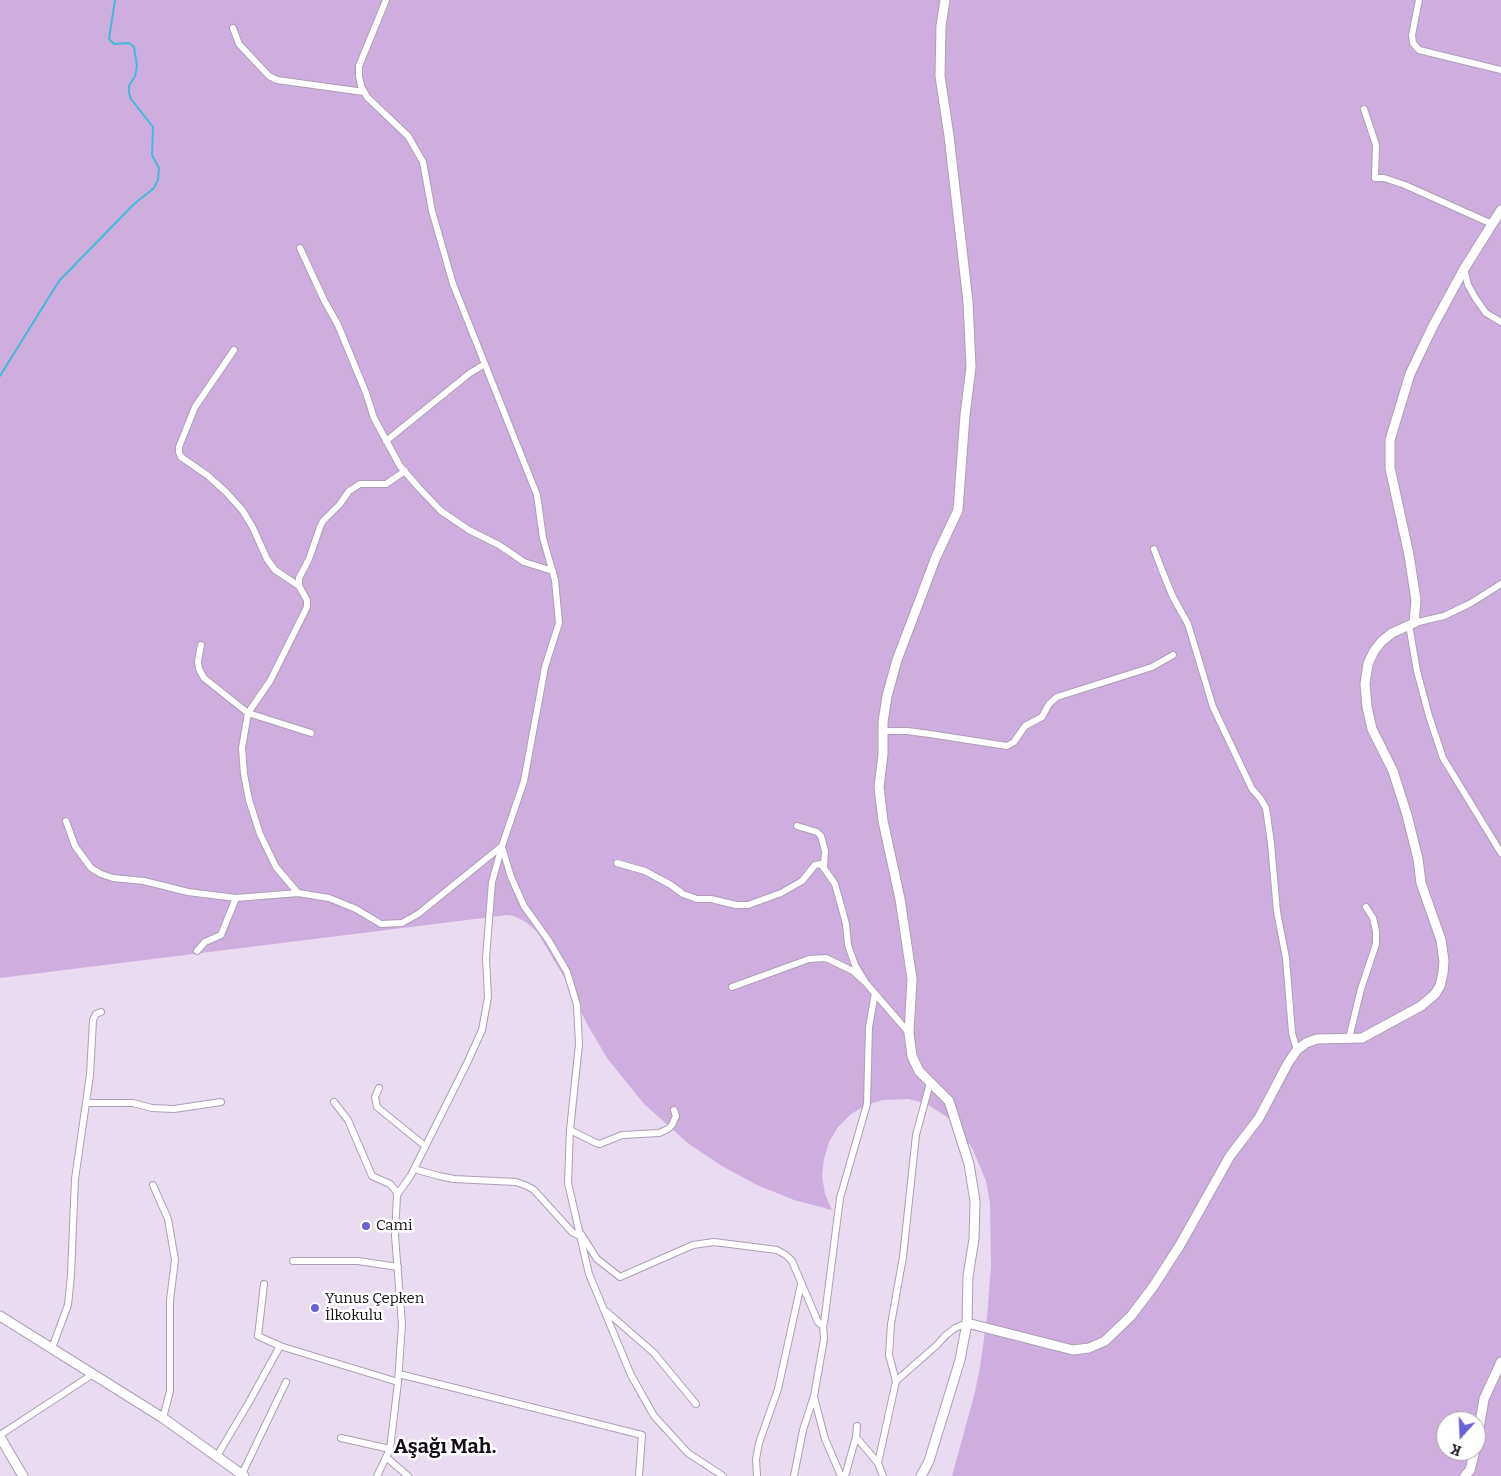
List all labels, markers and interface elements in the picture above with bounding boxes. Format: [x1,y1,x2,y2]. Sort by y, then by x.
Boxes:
place label: Cami [376,1217,412,1235]
marker: Cami [360,1220,372,1232]
place label: Yunus Çepken İlkokulu [325,1290,424,1325]
marker: Yunus Çepken İlkokulu [309,1302,321,1314]
north arrow [1436,1411,1486,1461]
district label: Aşağı Mah. [394,1435,496,1459]
text: K [1448,1440,1464,1459]

